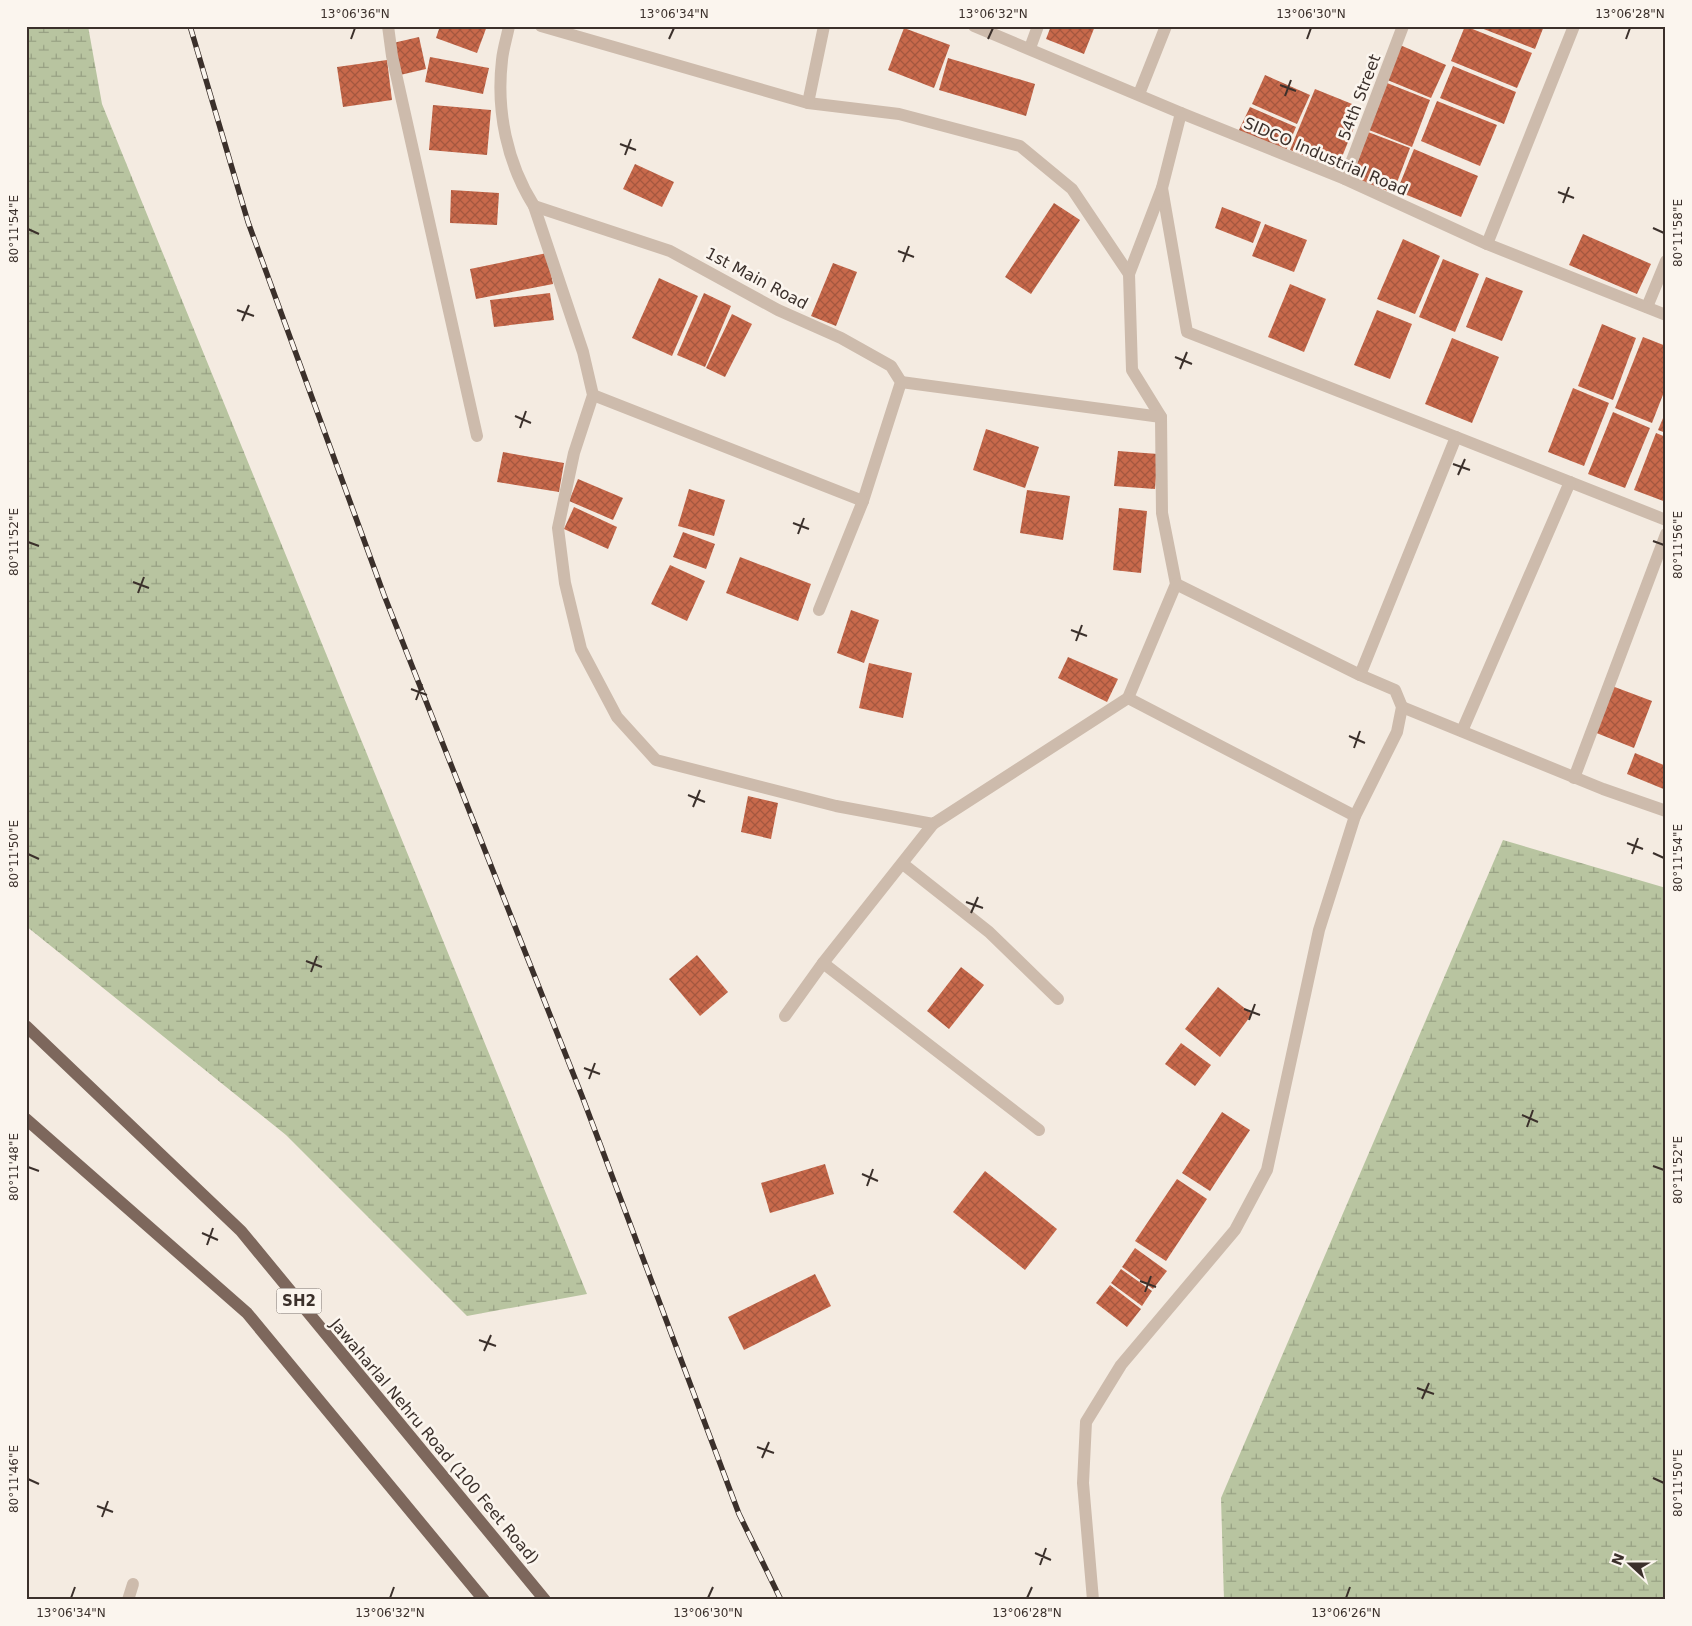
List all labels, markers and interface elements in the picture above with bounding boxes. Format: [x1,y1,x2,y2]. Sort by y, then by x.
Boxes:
text: 13°06'36"N [320,7,390,21]
text: 13°06'34"N [639,7,709,21]
text: 13°06'32"N [958,7,1028,21]
text: 13°06'30"N [1276,7,1346,21]
text: 13°06'28"N [1595,7,1665,21]
street label: 54th Street [1334,52,1385,143]
street label: SIDCO Industrial Road [1241,113,1411,200]
text: 80°11'54"E [7,195,21,263]
text: 80°11'58"E [1671,199,1685,267]
street label: 1st Main Road [702,243,811,313]
text: 80°11'52"E [7,508,21,576]
text: 80°11'56"E [1671,511,1685,579]
text: 80°11'50"E [7,820,21,888]
text: 80°11'54"E [1671,824,1685,892]
text: 80°11'48"E [7,1133,21,1201]
text: 80°11'52"E [1671,1136,1685,1204]
road number: SH2 [276,1288,322,1314]
street label: Jawaharlal Nehru Road (100 Feet Road) [326,1314,543,1568]
text: 80°11'46"E [7,1445,21,1513]
text: 80°11'50"E [1671,1449,1685,1517]
north arrow [1604,1538,1654,1588]
text: N [1608,1551,1627,1568]
text: 13°06'34"N [36,1606,106,1620]
text: 13°06'32"N [355,1606,425,1620]
text: 13°06'30"N [673,1606,743,1620]
text: 13°06'28"N [992,1606,1062,1620]
text: 13°06'26"N [1311,1606,1381,1620]

